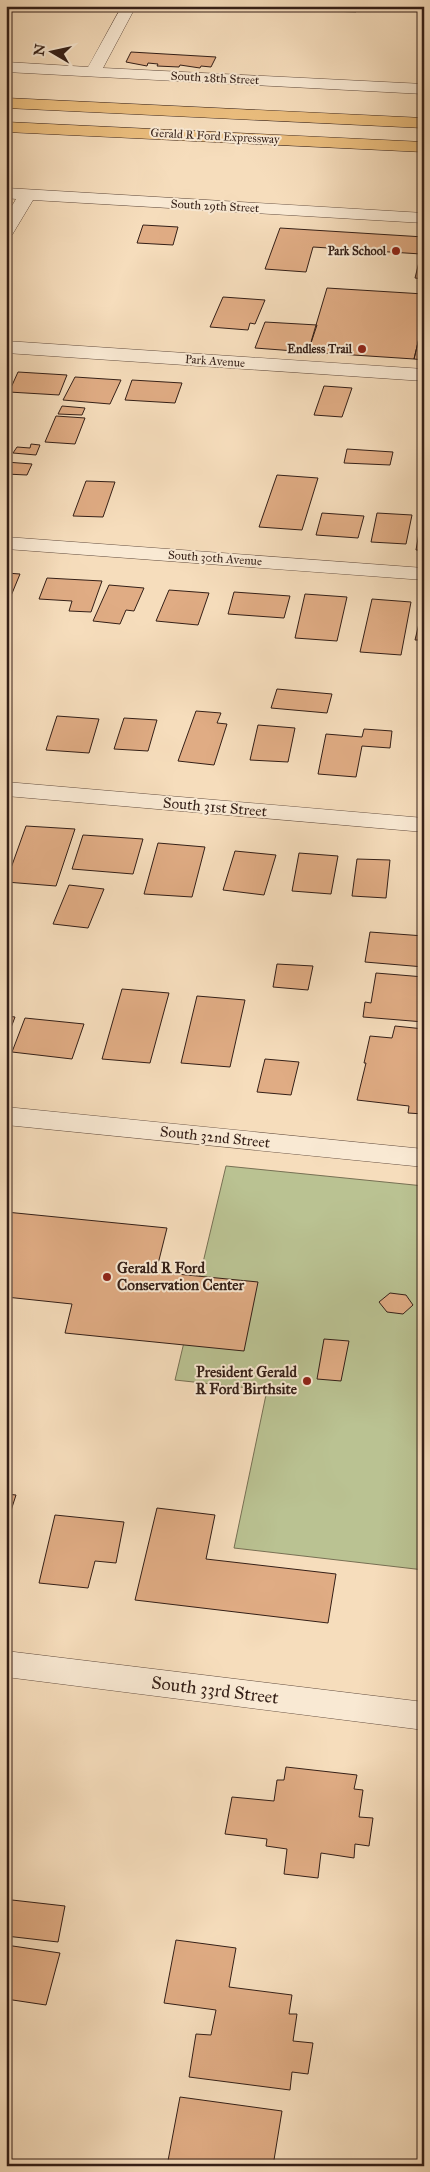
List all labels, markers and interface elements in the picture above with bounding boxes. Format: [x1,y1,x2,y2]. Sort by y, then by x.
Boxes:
north arrow [28,28,78,78]
text: N [30,43,49,57]
street label: South 28th Street [170,69,260,87]
street label: Gerald R Ford Expressway [150,126,280,146]
street label: South 29th Street [170,197,260,215]
place label: Park School [328,244,387,258]
marker: Park School [390,245,402,257]
place label: Endless Trail [287,342,353,356]
marker: Endless Trail [356,343,368,355]
street label: Park Avenue [184,352,246,370]
street label: South 30th Avenue [168,548,262,568]
street label: South 31st Street [162,793,268,821]
street label: South 32nd Street [159,1122,272,1152]
place label: Gerald R Ford Conservation Center [117,1259,244,1294]
marker: Gerald R Ford Conservation Center [101,1271,113,1283]
place label: President Gerald R Ford Birthsite [195,1363,298,1398]
marker: President Gerald R Ford Birthsite [301,1375,313,1387]
street label: South 33rd Street [150,1671,281,1709]

